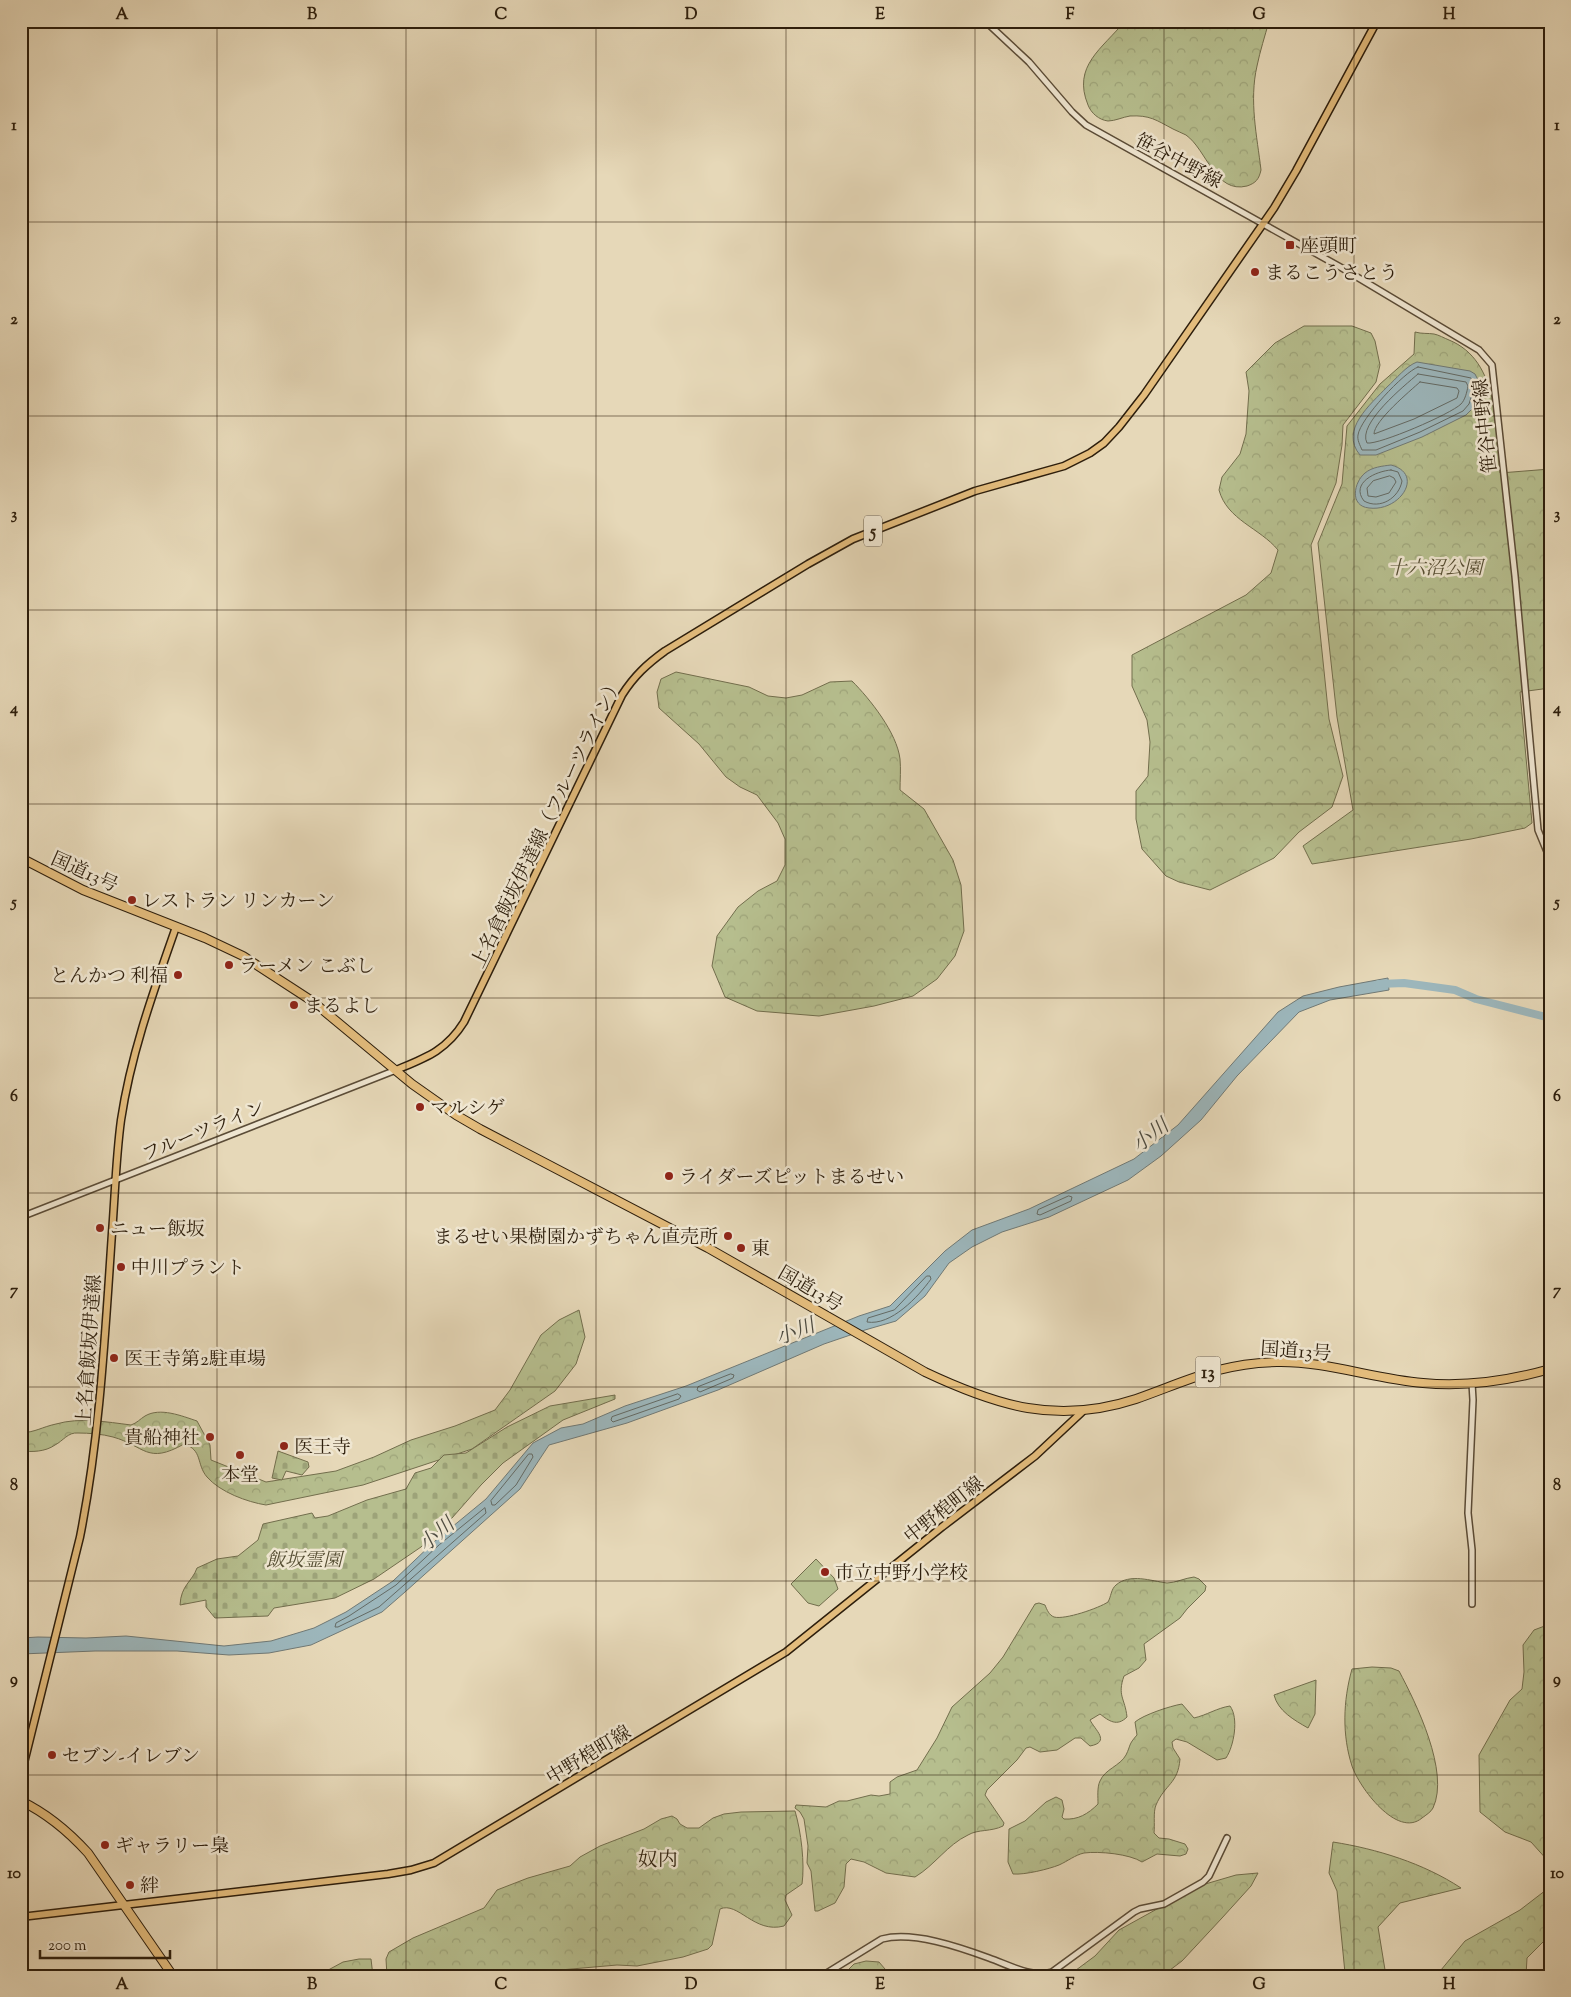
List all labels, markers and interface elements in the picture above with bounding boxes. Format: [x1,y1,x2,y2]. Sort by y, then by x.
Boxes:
text: A [116,4,129,27]
text: B [307,4,317,27]
text: C [495,4,508,27]
text: D [685,4,698,27]
text: E [875,4,885,27]
text: F [1066,4,1075,27]
text: G [1252,4,1266,27]
text: H [1443,4,1456,27]
text: 1 [11,115,17,138]
text: 1 [1554,115,1560,138]
street label: 笹谷中野線 [1130,128,1226,196]
place label: 座頭町 [1300,234,1357,261]
marker: 座頭町 [1284,239,1296,251]
place label: まるこうさとう [1265,261,1398,288]
marker: まるこうさとう [1249,266,1261,278]
text: 2 [10,309,18,332]
text: 2 [1553,309,1561,332]
street label: 笹谷中野線 [1468,377,1505,474]
text: 3 [11,504,18,527]
text: 3 [1554,504,1561,527]
road number: 5 [864,516,882,546]
park label: 十六沼公園 [1387,556,1485,583]
street label: 上名倉飯坂伊達線（フルーツライン） [466,673,631,973]
text: 4 [9,698,18,721]
text: 4 [1552,698,1561,721]
street label: 国道13号 [46,846,122,900]
place label: レストラン リンカーン [142,889,335,916]
text: 5 [9,892,17,915]
text: 5 [1552,892,1560,915]
marker: レストラン リンカーン [126,894,138,906]
place label: ラーメン こぶし [239,954,375,981]
marker: ラーメン こぶし [223,959,235,971]
place label: とんかつ 利福 [50,964,168,991]
marker: とんかつ 利福 [172,969,184,981]
place label: まるよし [304,994,380,1021]
marker: まるよし [288,999,300,1011]
text: 6 [10,1086,18,1109]
text: 6 [1553,1086,1561,1109]
street label: フルーツライン [138,1095,270,1169]
place label: マルシゲ [430,1096,505,1123]
marker: マルシゲ [414,1101,426,1113]
water label: 小川 [1127,1112,1178,1161]
place label: ライダーズピットまるせい [679,1165,904,1192]
marker: ライダーズピットまるせい [663,1170,675,1182]
place label: ニュー飯坂 [110,1217,205,1244]
marker: ニュー飯坂 [94,1222,106,1234]
place label: まるせい果樹園かずちゃん直売所 [434,1225,718,1252]
marker: まるせい果樹園かずちゃん直売所 [722,1230,734,1242]
place label: 東 [751,1237,770,1264]
marker: 東 [735,1242,747,1254]
place label: 中川プラント [131,1256,245,1283]
marker: 中川プラント [115,1261,127,1273]
street label: 国道13号 [772,1261,847,1320]
street label: 上名倉飯坂伊達線 [72,1273,109,1427]
text: 7 [10,1280,19,1303]
text: 7 [1553,1280,1562,1303]
water label: 小川 [772,1312,822,1354]
street label: 国道13号 [1259,1337,1332,1368]
place label: 医王寺第2駐車場 [124,1347,266,1374]
marker: 医王寺第2駐車場 [108,1352,120,1364]
road number: 13 [1196,1356,1220,1388]
place label: 貴船神社 [124,1426,200,1453]
marker: 貴船神社 [204,1431,216,1443]
place label: 医王寺 [294,1435,351,1462]
marker: 医王寺 [278,1440,290,1452]
marker: 本堂 [234,1449,246,1461]
place label: 本堂 [221,1463,259,1490]
street label: 中野梍町線 [899,1471,990,1551]
text: 8 [10,1475,18,1498]
text: 8 [1553,1475,1561,1498]
water label: 小川 [413,1511,464,1560]
park label: 飯坂霊園 [266,1548,345,1575]
place label: 市立中野小学校 [835,1561,968,1588]
marker: 市立中野小学校 [819,1566,831,1578]
text: 9 [10,1669,18,1692]
text: 9 [1553,1669,1561,1692]
street label: 中野梍町線 [542,1720,637,1792]
place label: セブン-イレブン [62,1744,200,1771]
marker: セブン-イレブン [46,1749,58,1761]
place label: ギャラリー梟 [115,1834,229,1861]
marker: ギャラリー梟 [99,1839,111,1851]
district label: 奴内 [638,1847,678,1876]
text: 10 [7,1863,21,1886]
text: 10 [1550,1863,1564,1886]
place label: 絆 [140,1874,159,1901]
marker: 絆 [124,1879,136,1891]
scale bar [40,1927,170,1959]
text: 200 m [48,1936,87,1957]
text: A [116,1974,129,1997]
text: B [307,1974,317,1997]
text: C [495,1974,508,1997]
text: D [685,1974,698,1997]
text: E [875,1974,885,1997]
text: F [1066,1974,1075,1997]
text: G [1252,1974,1266,1997]
text: H [1443,1974,1456,1997]

